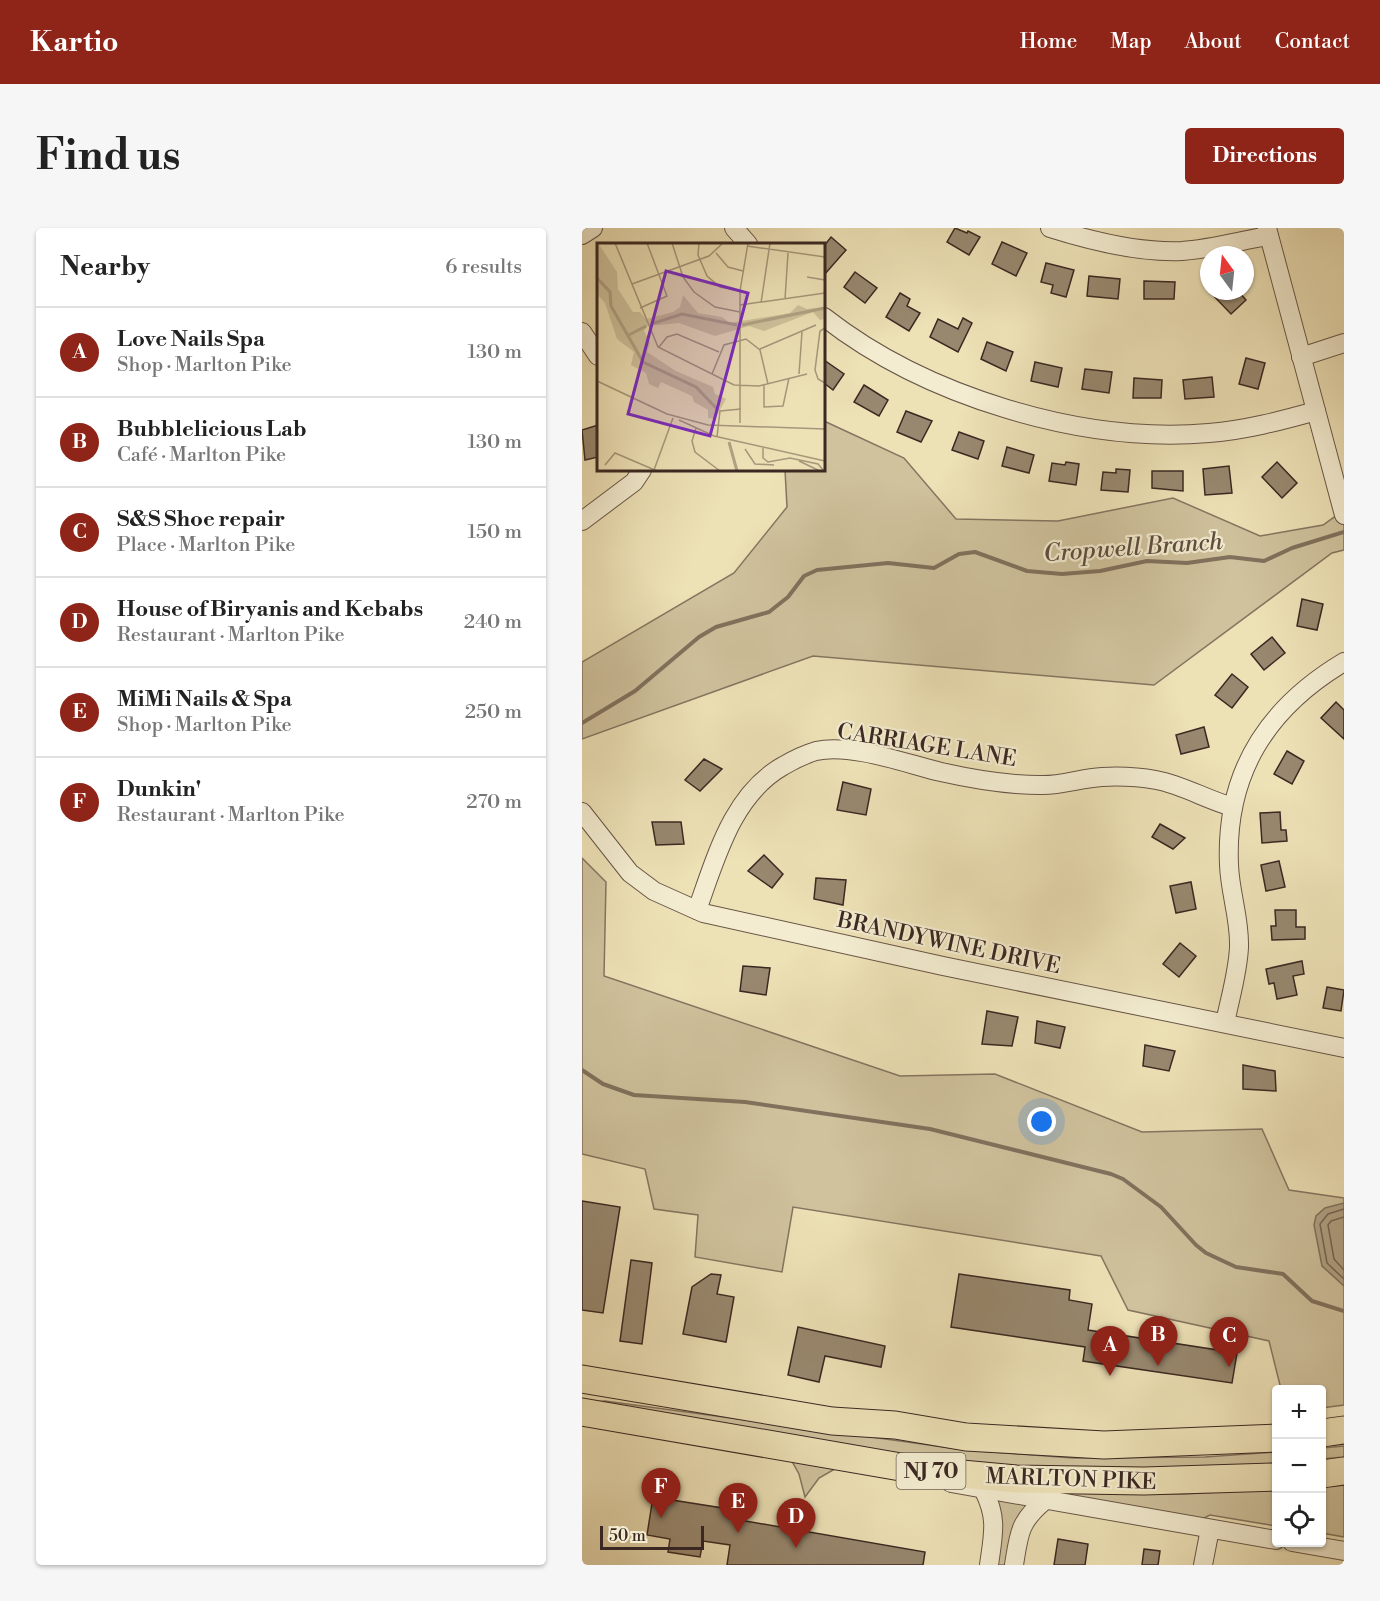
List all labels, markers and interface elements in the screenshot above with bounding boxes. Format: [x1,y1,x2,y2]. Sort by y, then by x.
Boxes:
text: Kartio [30,25,119,60]
text: Home [1020,29,1077,55]
text: Map [1110,29,1152,55]
text: About [1185,29,1242,55]
text: Contact [1275,29,1350,55]
button: Directions [1185,128,1344,184]
text: Find us [36,130,180,183]
inset map [597,243,825,471]
north arrow [1200,246,1254,300]
text: Nearby [60,251,150,283]
text: 6 results [445,255,522,280]
text: Love Nails Spa [117,326,265,353]
text: A [72,340,87,365]
text: 130 m [467,340,522,365]
text: Shop · Marlton Pike [117,353,292,378]
text: Bubblelicious Lab [117,416,307,443]
text: B [72,430,87,455]
text: 130 m [467,430,522,455]
text: Café · Marlton Pike [117,443,286,468]
text: S&S Shoe repair [117,506,285,533]
text: C [72,520,87,545]
text: 150 m [467,520,522,545]
water label: Cropwell Branch [1043,527,1224,569]
text: Place · Marlton Pike [117,533,295,558]
text: House of Biryanis and Kebabs [117,596,423,623]
text: D [72,610,87,635]
text: 240 m [464,610,522,635]
text: Restaurant · Marlton Pike [117,623,345,648]
text: MiMi Nails & Spa [117,686,292,713]
text: E [73,700,86,725]
text: 250 m [465,700,522,725]
text: Shop · Marlton Pike [117,713,292,738]
street label: CARRIAGE LANE [835,718,1019,773]
text: Dunkin' [117,776,201,803]
text: F [72,790,87,815]
text: 270 m [466,790,522,815]
text: Restaurant · Marlton Pike [117,803,345,828]
street label: BRANDYWINE DRIVE [833,906,1063,980]
your location [1027,1107,1056,1136]
pin: B [1138,1316,1178,1366]
pin: C [1210,1318,1248,1367]
pin: A [1090,1326,1130,1376]
map controls [1272,1385,1326,1547]
button: + [1272,1385,1326,1439]
button: − [1272,1439,1326,1493]
road number: NJ 70 [896,1453,966,1489]
street label: MARLTON PIKE [985,1463,1157,1496]
pin: F [642,1468,680,1518]
pin: E [718,1484,758,1533]
button: locate [1272,1493,1326,1547]
pin: D [776,1498,816,1548]
scale bar [600,1523,704,1550]
text: 50 m [609,1526,646,1546]

